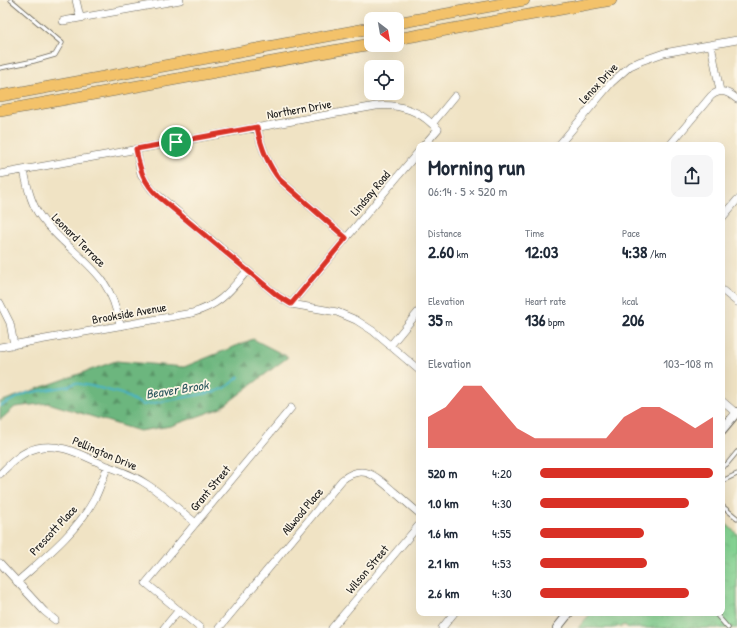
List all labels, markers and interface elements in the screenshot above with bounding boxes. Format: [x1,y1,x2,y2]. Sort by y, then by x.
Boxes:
north arrow [364,12,404,52]
map controls [364,12,404,100]
street label: Lenox Drive [575,59,621,107]
button: locate [364,60,404,100]
street label: Northern Drive [265,95,333,123]
pin [159,125,193,159]
icon: arrive [165,131,187,153]
text: Morning run [428,152,525,182]
button: share [671,155,713,197]
street label: Lindsay Road [346,167,394,219]
text: 06:14 · 5 × 520 m [428,182,507,200]
street label: Leonard Terrace [48,209,110,271]
text: Distance [428,226,462,240]
text: Time [525,226,544,240]
text: Pace [622,226,640,240]
text: 2.60 [428,240,454,263]
text: 12:03 [525,240,558,263]
text: 4:38 [622,240,647,263]
text: km [454,247,469,261]
text: /km [647,247,667,261]
text: Elevation [428,294,465,308]
text: Heart rate [525,294,566,308]
text: kcal [622,294,638,308]
street label: Brookside Avenue [90,298,168,328]
text: 35 [428,308,443,331]
text: 136 [525,308,546,331]
text: 206 [622,308,644,331]
text: m [443,315,453,329]
text: bpm [546,315,565,329]
text: Elevation [428,354,471,372]
text: 103–108 m [663,354,713,372]
water label: Beaver Brook [145,375,211,403]
street label: Pellington Drive [70,432,140,474]
street label: Grant Street [186,461,235,515]
text: 520 m [428,464,457,482]
text: 4:20 [492,464,512,482]
street label: Allwood Place [277,484,327,538]
text: 1.0 km [428,494,459,512]
text: 4:30 [492,494,512,512]
street label: Prescott Place [25,501,81,559]
text: 1.6 km [428,524,458,542]
text: 4:55 [492,524,511,542]
street label: Wilson Street [342,540,393,597]
text: 2.1 km [428,554,459,572]
text: 4:53 [492,554,511,572]
text: 2.6 km [428,584,459,602]
text: 4:30 [492,584,512,602]

